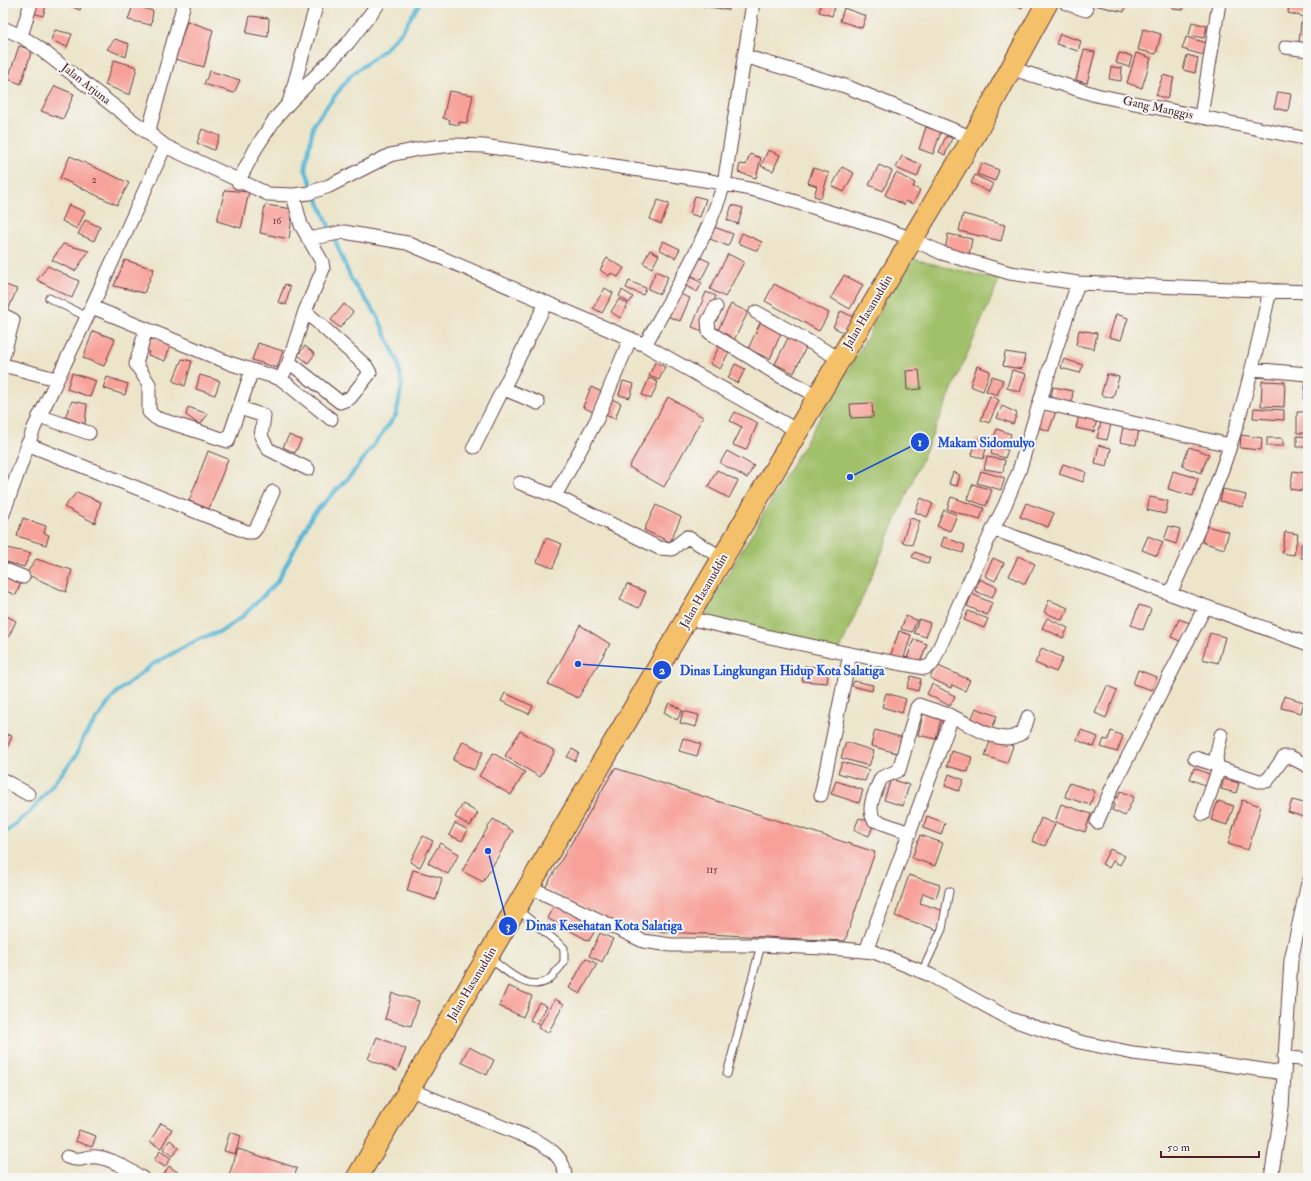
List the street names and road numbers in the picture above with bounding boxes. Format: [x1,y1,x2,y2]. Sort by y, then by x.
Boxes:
street label: Jalan Arjuna [58,59,114,109]
street label: Gang Manggis [1122,93,1194,123]
street label: Jalan Hasanuddin [840,272,896,353]
street label: Jalan Hasanuddin [676,551,731,632]
street label: Jalan Hasanuddin [444,944,500,1025]

